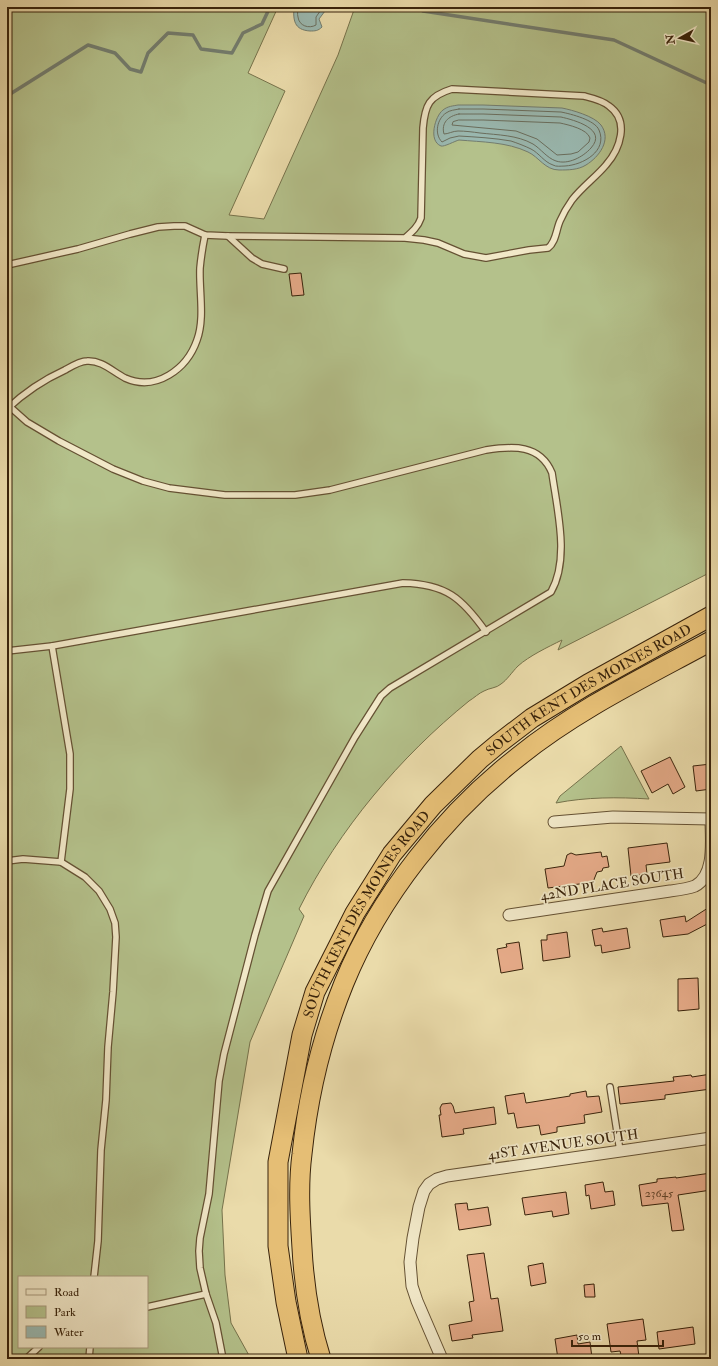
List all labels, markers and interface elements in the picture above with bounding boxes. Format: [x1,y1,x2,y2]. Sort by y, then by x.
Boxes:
north arrow [660,18,700,58]
text: N [663,32,678,46]
street label: SOUTH KENT DES MOINES ROAD [482,621,695,760]
street label: SOUTH KENT DES MOINES ROAD [300,807,434,1020]
street label: 42ND PLACE SOUTH [539,865,685,904]
street label: 41ST AVENUE SOUTH [487,1126,639,1163]
house number: 23645 [645,1186,674,1201]
legend [18,1276,148,1348]
text: Road [54,1285,79,1300]
text: Park [54,1305,76,1320]
scale bar [572,1322,663,1348]
text: Water [53,1325,84,1340]
text: 50 m [578,1329,602,1344]

